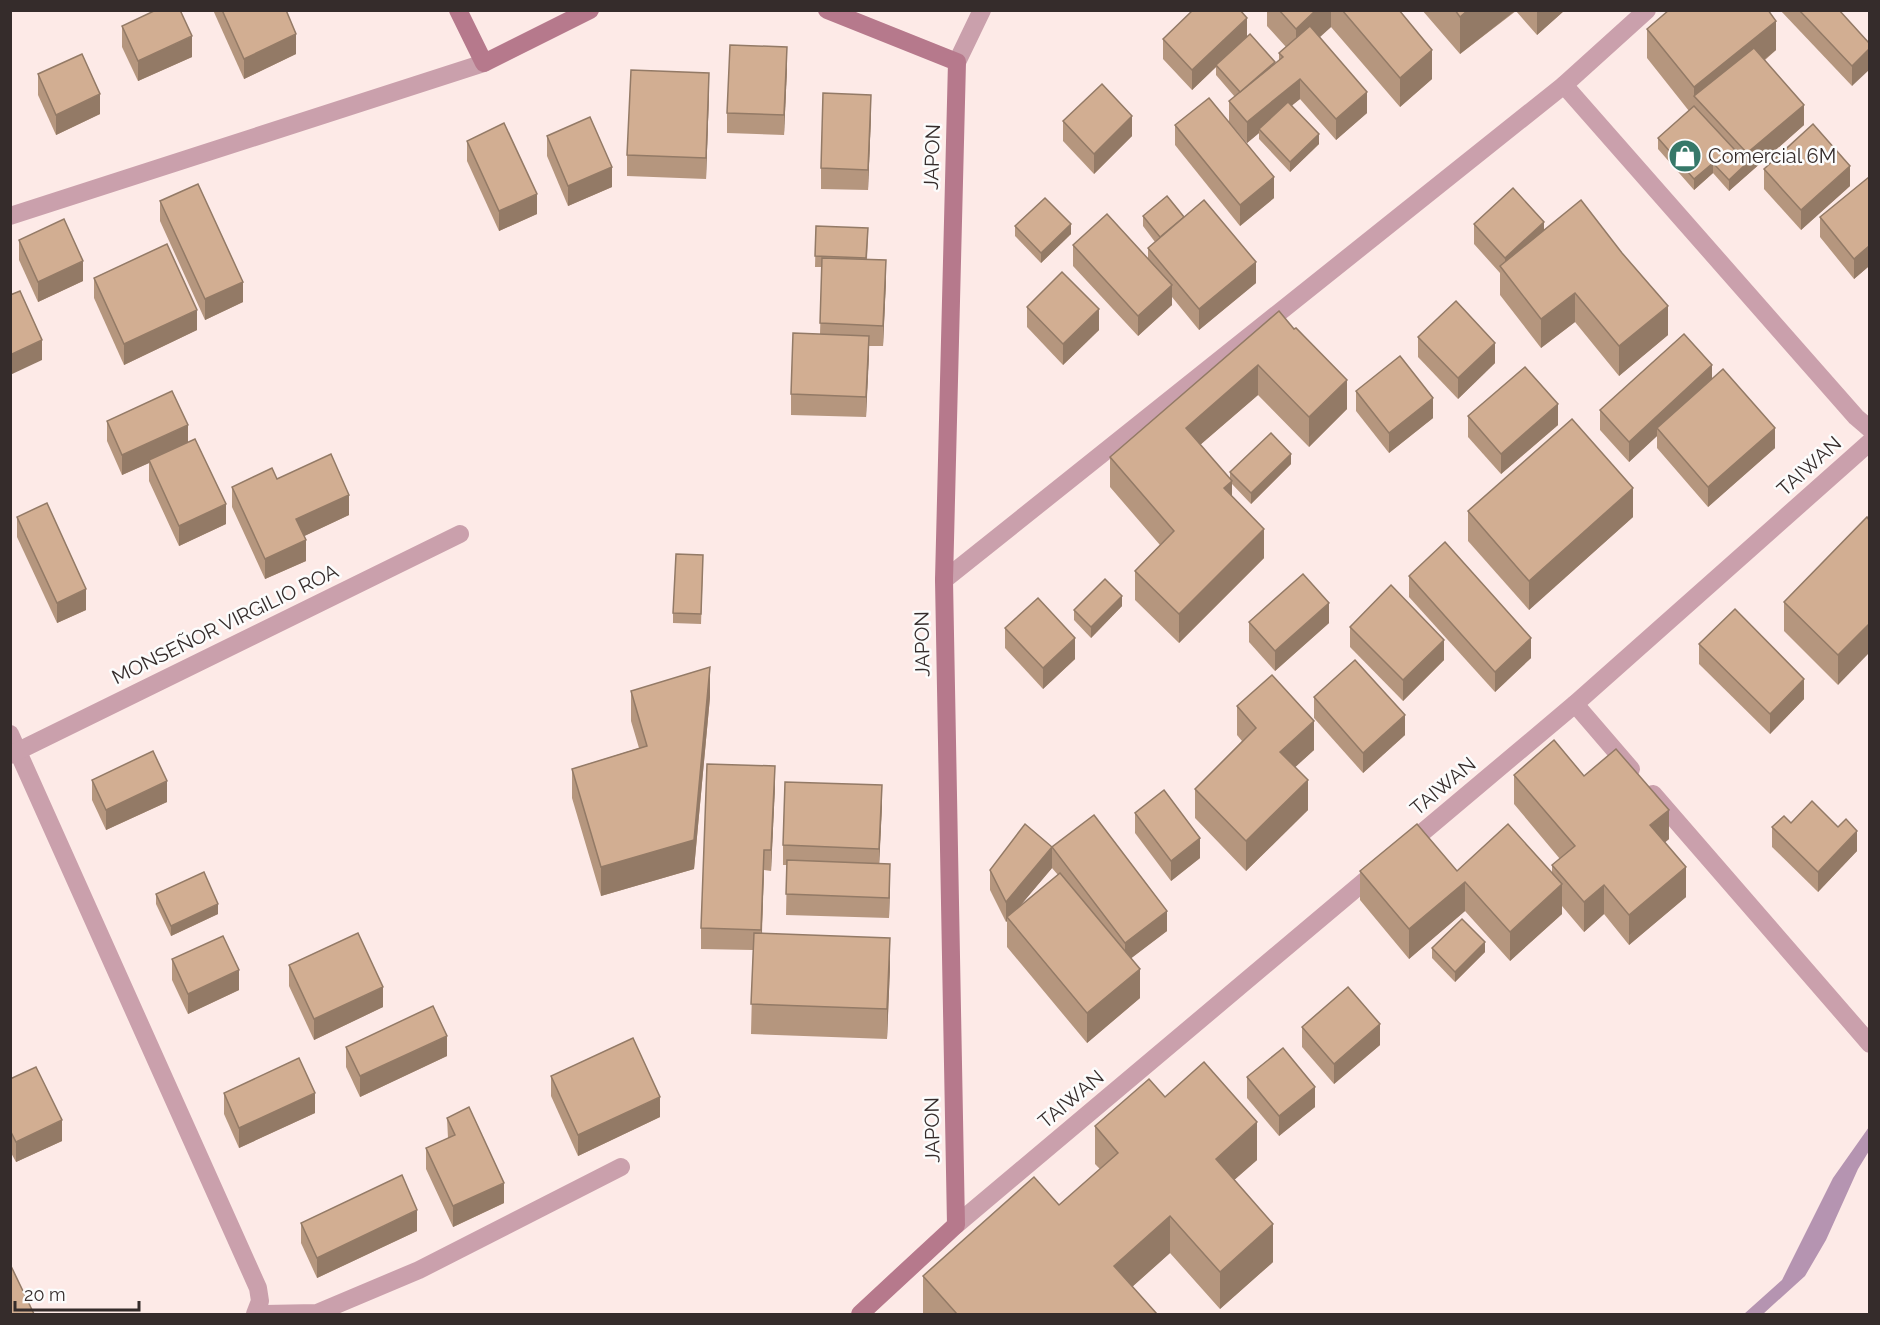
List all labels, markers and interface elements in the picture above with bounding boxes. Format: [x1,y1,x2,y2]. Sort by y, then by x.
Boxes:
street label: JAPON [919,124,945,190]
shop icon: Comercial 6M [1667,138,1703,174]
place label: Comercial 6M [1708,144,1836,168]
street label: TAIWAN [1772,431,1846,501]
street label: MONSEÑOR VIRGILIO ROA [108,558,343,689]
street label: JAPON [909,611,935,677]
street label: TAIWAN [1405,752,1481,820]
street label: TAIWAN [1033,1065,1109,1133]
street label: JAPON [919,1097,945,1163]
scale bar [15,1274,140,1312]
text: 20 m [24,1284,66,1305]

